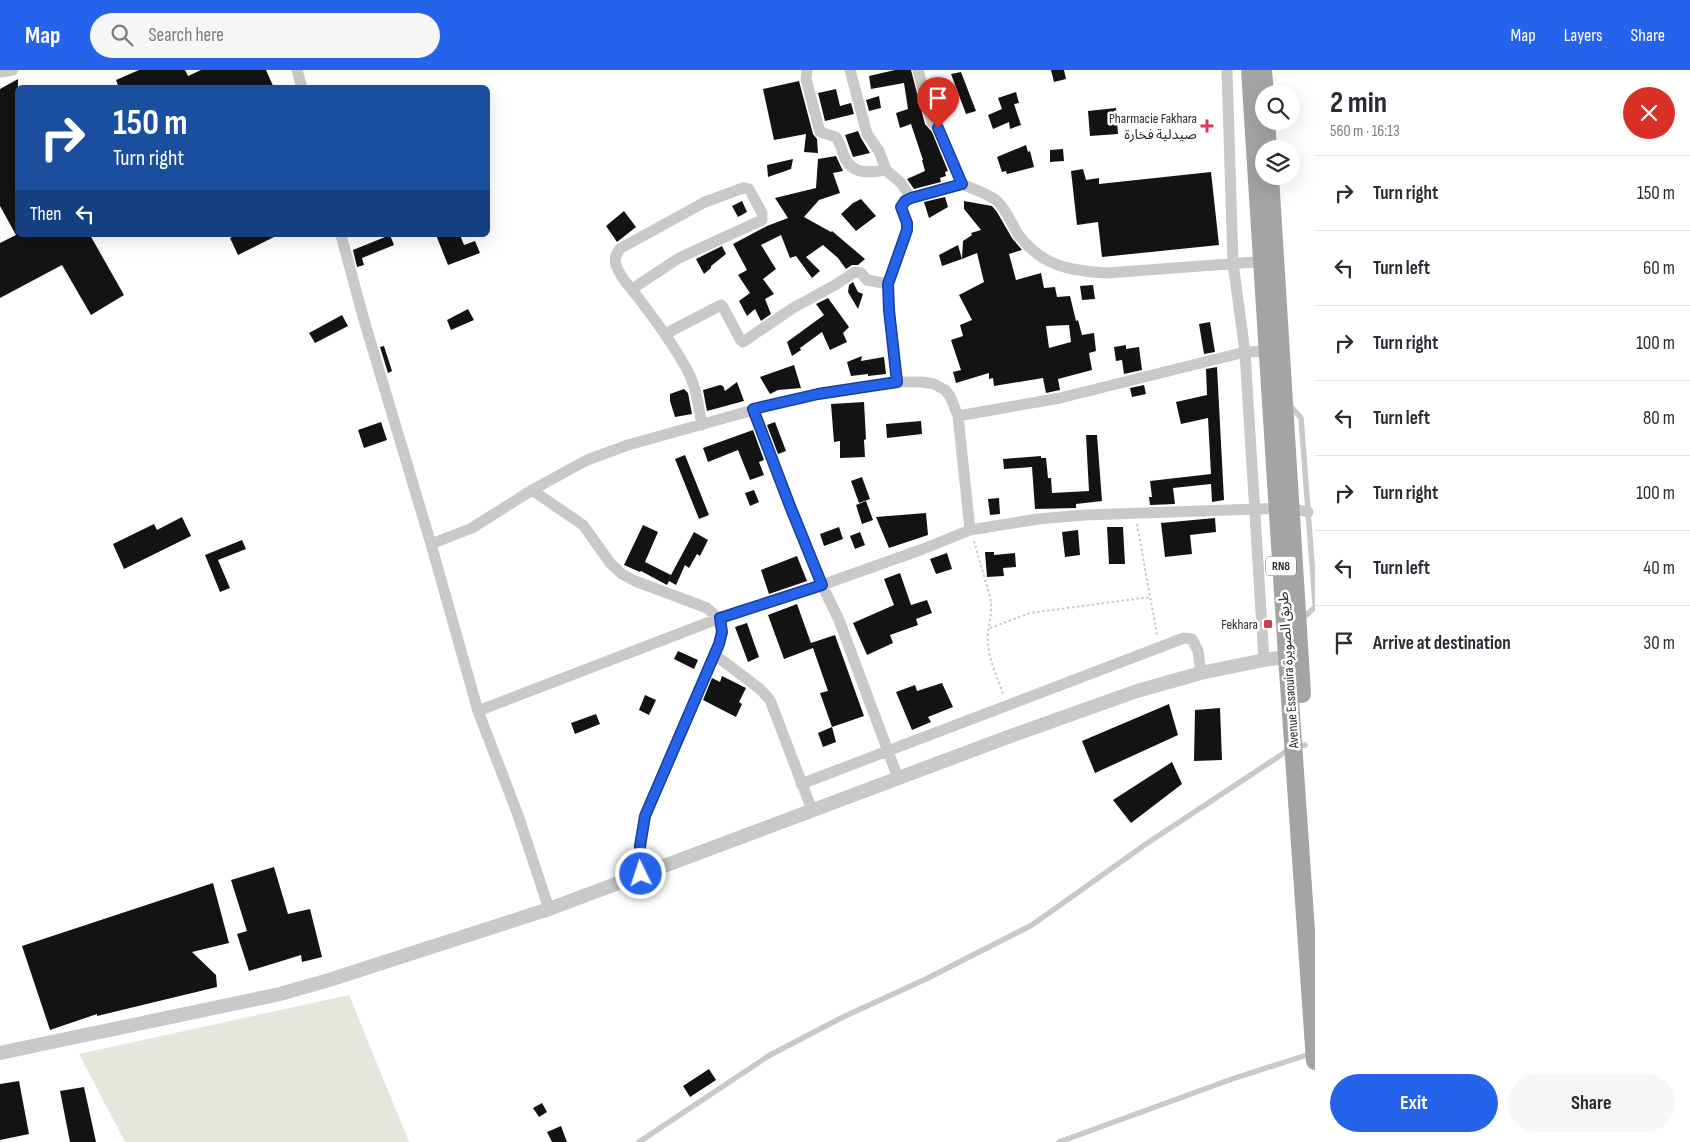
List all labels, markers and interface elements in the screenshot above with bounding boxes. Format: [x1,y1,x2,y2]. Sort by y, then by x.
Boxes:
search box [90,13,440,58]
text: Map [25,21,60,50]
icon: search [108,21,136,49]
text: Search here [148,24,224,47]
text: Map [1511,25,1536,46]
text: Layers [1564,25,1603,46]
text: Share [1631,25,1665,46]
pin [917,77,959,128]
icon: arrive [924,84,952,112]
map controls [1255,85,1300,185]
button: search [1255,85,1300,130]
text: 2 min [1330,85,1387,121]
button: close [1623,87,1675,139]
text: 150 m [113,102,187,145]
icon: right [30,105,95,170]
place label: Pharmacie Fakhara صيدلية فخارة [1109,110,1197,143]
marker: Pharmacie Fakhara صيدلية فخارة [1201,120,1213,132]
text: 560 m · 16:13 [1330,122,1400,141]
button: layers [1255,140,1300,185]
text: Turn right [113,145,184,172]
icon: right [1330,179,1358,207]
text: Turn right [1373,182,1438,205]
text: 150 m [1637,182,1675,205]
icon: left [71,200,99,228]
text: Then [30,203,61,226]
icon: left [1330,254,1358,282]
text: Turn left [1373,257,1430,280]
text: 60 m [1643,257,1675,280]
icon: right [1330,329,1358,357]
text: Turn right [1373,332,1438,355]
text: 100 m [1636,332,1675,355]
icon: left [1330,404,1358,432]
text: Turn left [1373,407,1430,430]
text: 80 m [1643,407,1675,430]
icon: right [1330,479,1358,507]
text: Turn right [1373,482,1438,505]
text: 100 m [1636,482,1675,505]
icon: left [1330,554,1358,582]
road number: RN8 [1266,556,1296,576]
text: Turn left [1373,557,1430,580]
text: 40 m [1643,557,1675,580]
street label: Avenue Essaouira طريق الصويرة [1275,591,1304,750]
place label: Fekhara [1221,616,1258,633]
marker: Fekhara [1262,618,1274,630]
icon: arrive [1330,629,1358,657]
text: Arrive at destination [1373,632,1511,655]
text: 30 m [1643,632,1675,655]
position arrow [614,847,666,899]
button: Exit [1330,1074,1498,1132]
button: Share [1508,1074,1675,1132]

